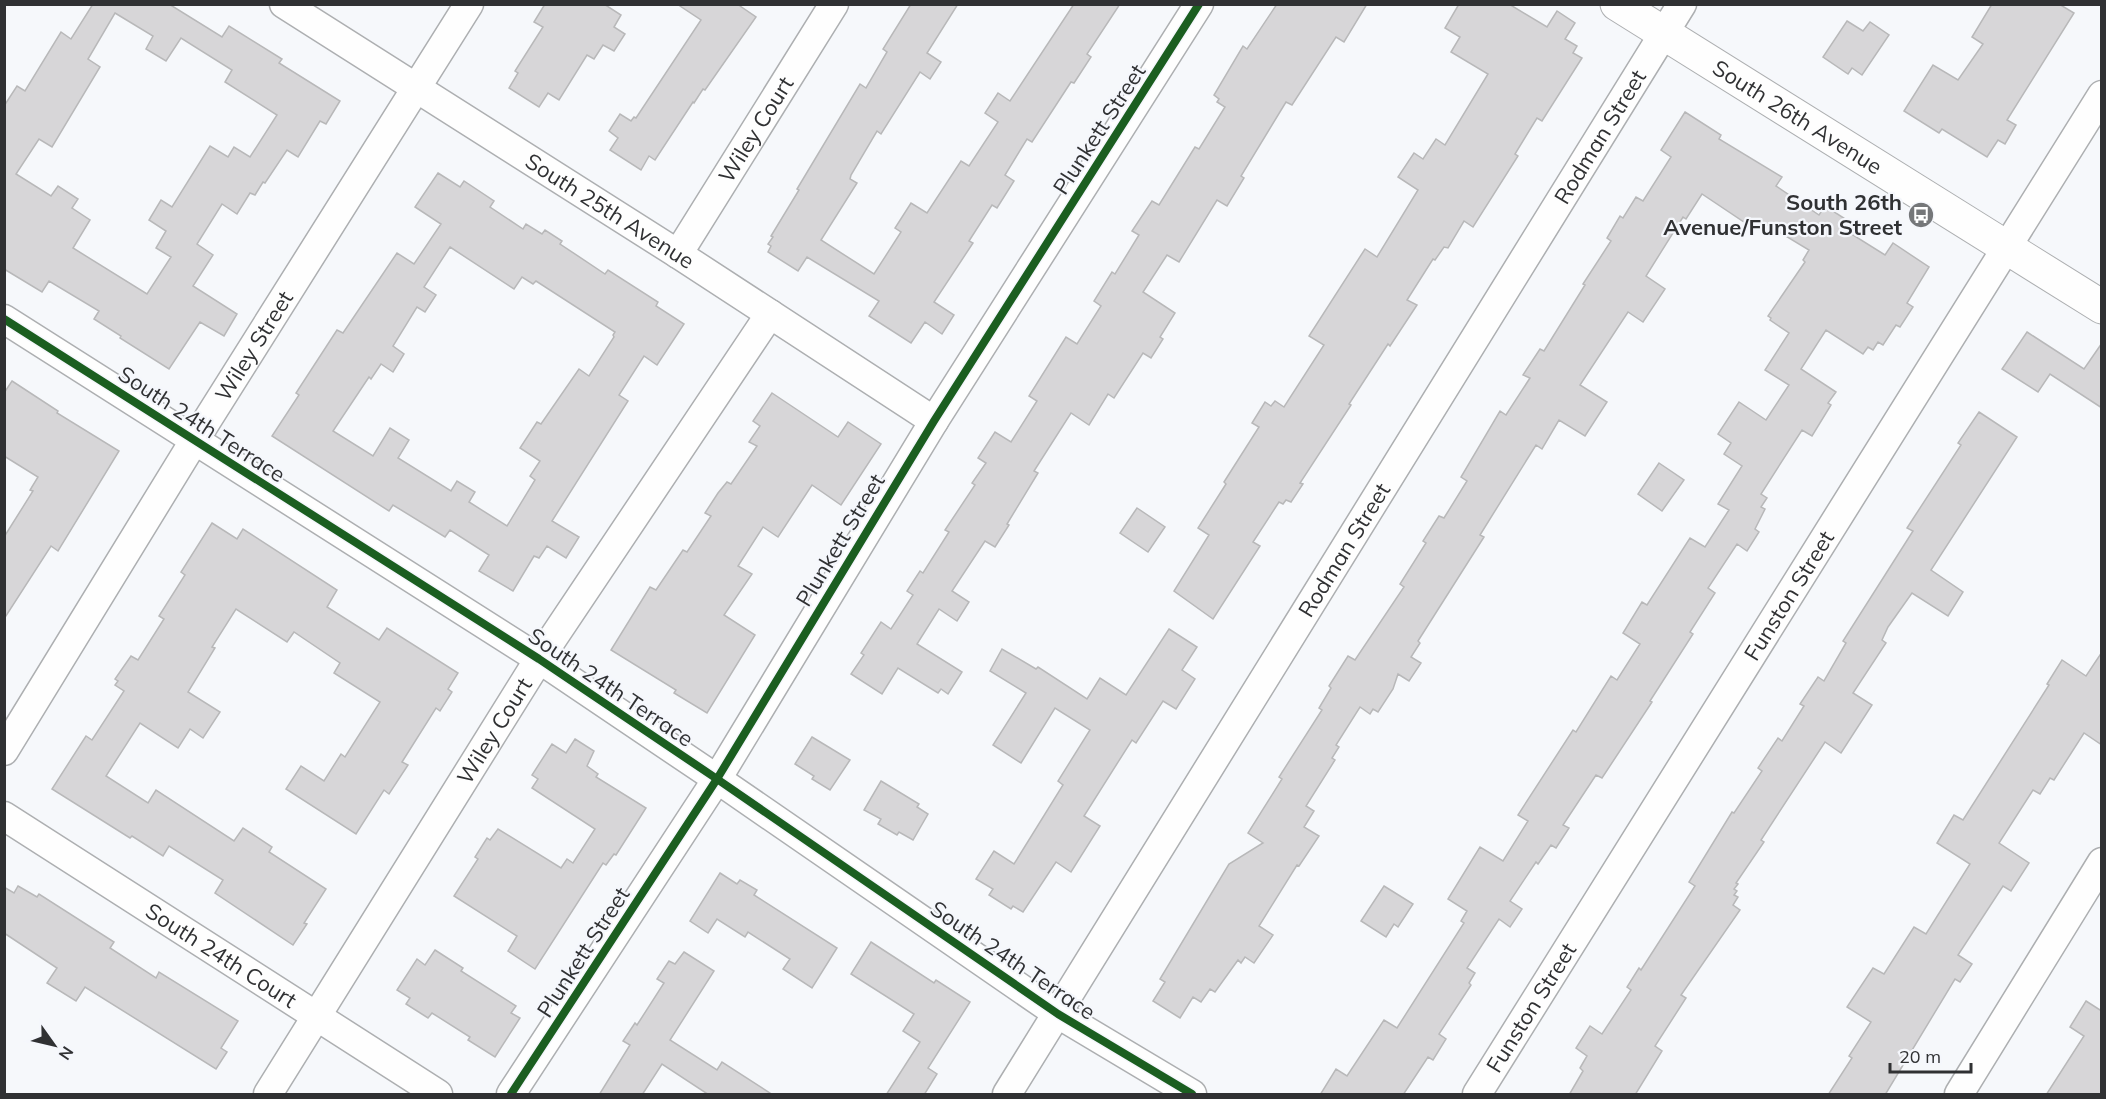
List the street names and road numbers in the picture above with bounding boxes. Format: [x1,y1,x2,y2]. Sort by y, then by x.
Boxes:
street label: South 26th Avenue [1708,53,1888,180]
street label: Plunkett Street [1046,58,1152,199]
street label: Rodman Street [1548,64,1652,209]
street label: Wiley Court [712,71,800,188]
street label: South 25th Avenue [520,147,700,275]
street label: Wiley Street [209,285,299,406]
street label: South 24th Terrace [113,360,291,488]
street label: Plunkett Street [789,468,891,611]
street label: Rodman Street [1292,477,1396,622]
street label: Funston Street [1738,525,1840,666]
street label: South 24th Terrace [523,621,699,753]
street label: Wiley Court [451,672,538,789]
street label: Plunkett Street [530,881,636,1022]
street label: South 24th Terrace [925,894,1101,1026]
street label: South 24th Court [140,896,302,1014]
street label: Funston Street [1480,937,1582,1078]

